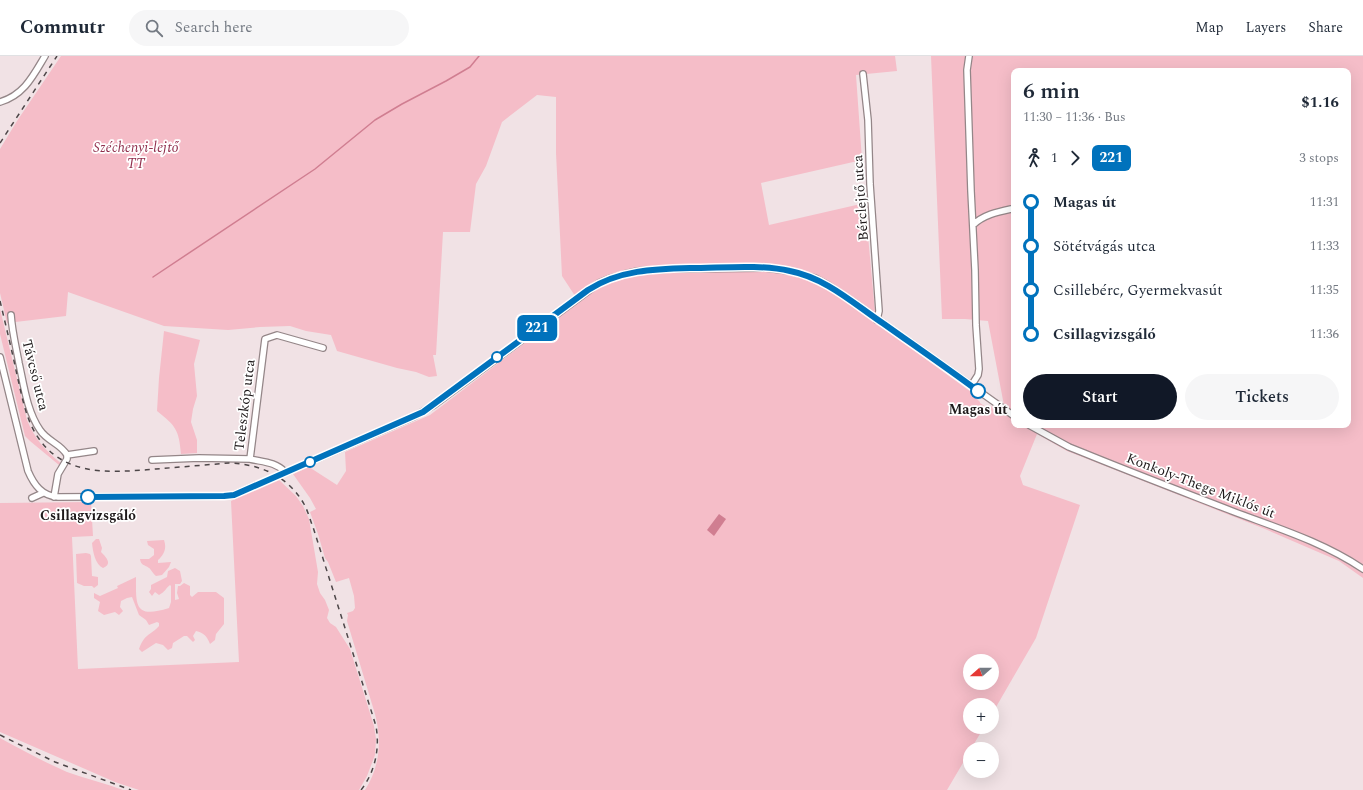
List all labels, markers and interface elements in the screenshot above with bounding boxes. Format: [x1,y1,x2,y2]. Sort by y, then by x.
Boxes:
search box [129,10,409,46]
text: Commutr [20,13,105,42]
text: Search here [175,16,253,39]
icon: search [143,17,165,39]
text: Map [1195,17,1224,38]
text: Layers [1246,17,1286,38]
text: Share [1308,17,1343,38]
text: 6 min [1023,75,1080,108]
text: $1.16 [1301,91,1339,114]
text: 11:30 – 11:36 · Bus [1023,107,1126,127]
park label: Széchenyi-lejtő TT [93,137,180,174]
icon: walk [1023,147,1045,169]
icon: forward [1064,147,1086,169]
text: 221 [1100,147,1123,168]
text: 1 [1051,148,1058,168]
text: 3 stops [1299,148,1339,168]
street label: Bérclejtő utca [847,154,874,242]
text: Magas út [1053,191,1116,214]
text: 11:31 [1310,192,1339,212]
text: Sötétvágás utca [1053,235,1156,258]
text: 11:33 [1310,236,1339,256]
text: Csillebérc, Gyermekvasút [1053,279,1223,302]
text: 11:35 [1310,280,1339,300]
line badge: 221 [514,315,560,341]
text: 221 [525,317,549,338]
text: Csillagvizsgáló [1053,323,1156,346]
text: 11:36 [1310,324,1339,344]
street label: Távcső utca [17,337,55,413]
unlabelled marker [491,351,503,363]
street label: Teleszkóp utca [228,358,261,452]
button: Start [1023,374,1177,420]
button: Tickets [1185,374,1339,420]
marker: Magas út [970,383,986,399]
place label: Magas út [948,399,1008,420]
street label: Konkoly-Thege Miklós út [1123,447,1278,524]
unlabelled marker [304,456,316,468]
marker: Csillagvizsgáló [80,489,96,505]
place label: Csillagvizsgáló [40,505,136,526]
north arrow [963,654,999,690]
map controls [963,654,999,778]
button: + [963,698,999,734]
button: − [963,742,999,778]

